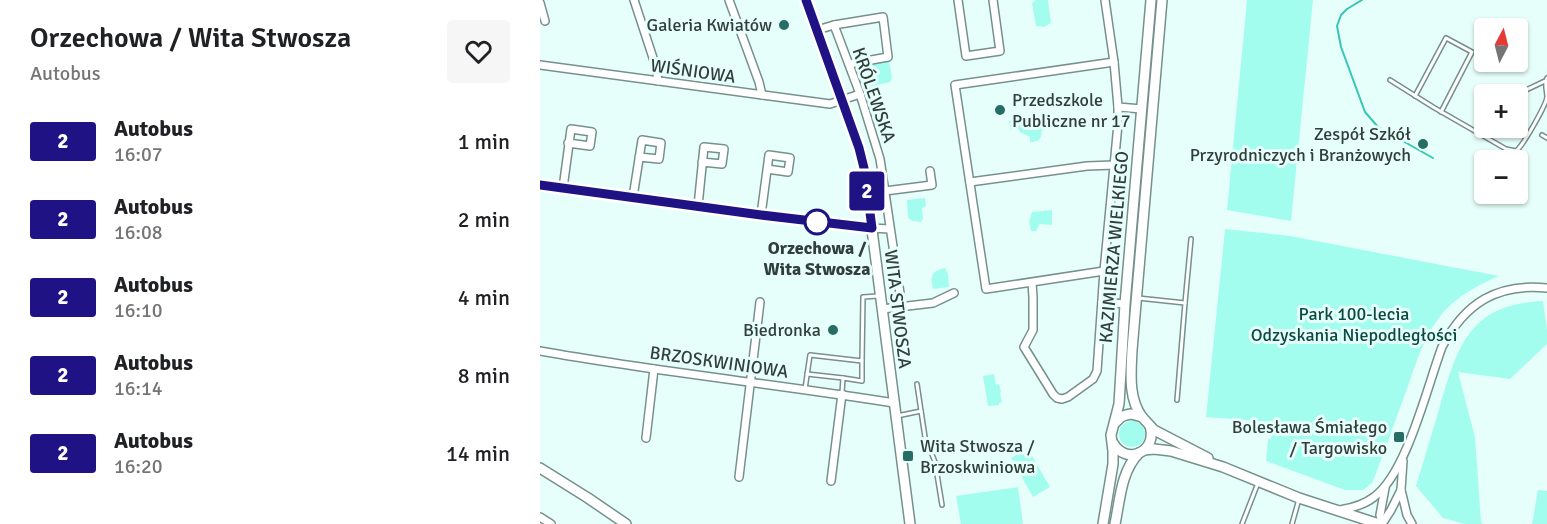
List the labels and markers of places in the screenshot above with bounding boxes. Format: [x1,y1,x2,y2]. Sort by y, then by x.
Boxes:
place label: Galeria Kwiatów [647,14,772,36]
marker: Galeria Kwiatów [777,18,791,32]
place label: Przedszkole Publiczne nr 17 [1012,89,1131,132]
marker: Przedszkole Publiczne nr 17 [993,103,1007,117]
place label: Zespół Szkół Przyrodniczych i Branżowych [1190,123,1411,166]
marker: Zespół Szkół Przyrodniczych i Branżowych [1416,137,1430,151]
marker: Orzechowa / Wita Stwosza [804,209,830,235]
place label: Orzechowa / Wita Stwosza [764,237,870,280]
place label: Biedronka [743,319,821,341]
marker: Biedronka [826,323,840,337]
place label: Bolesława Śmiałego / Targowisko [1232,416,1387,459]
marker: Bolesława Śmiałego / Targowisko [1392,430,1406,444]
place label: Wita Stwosza / Brzoskwiniowa [920,435,1035,478]
marker: Wita Stwosza / Brzoskwiniowa [901,449,915,463]

